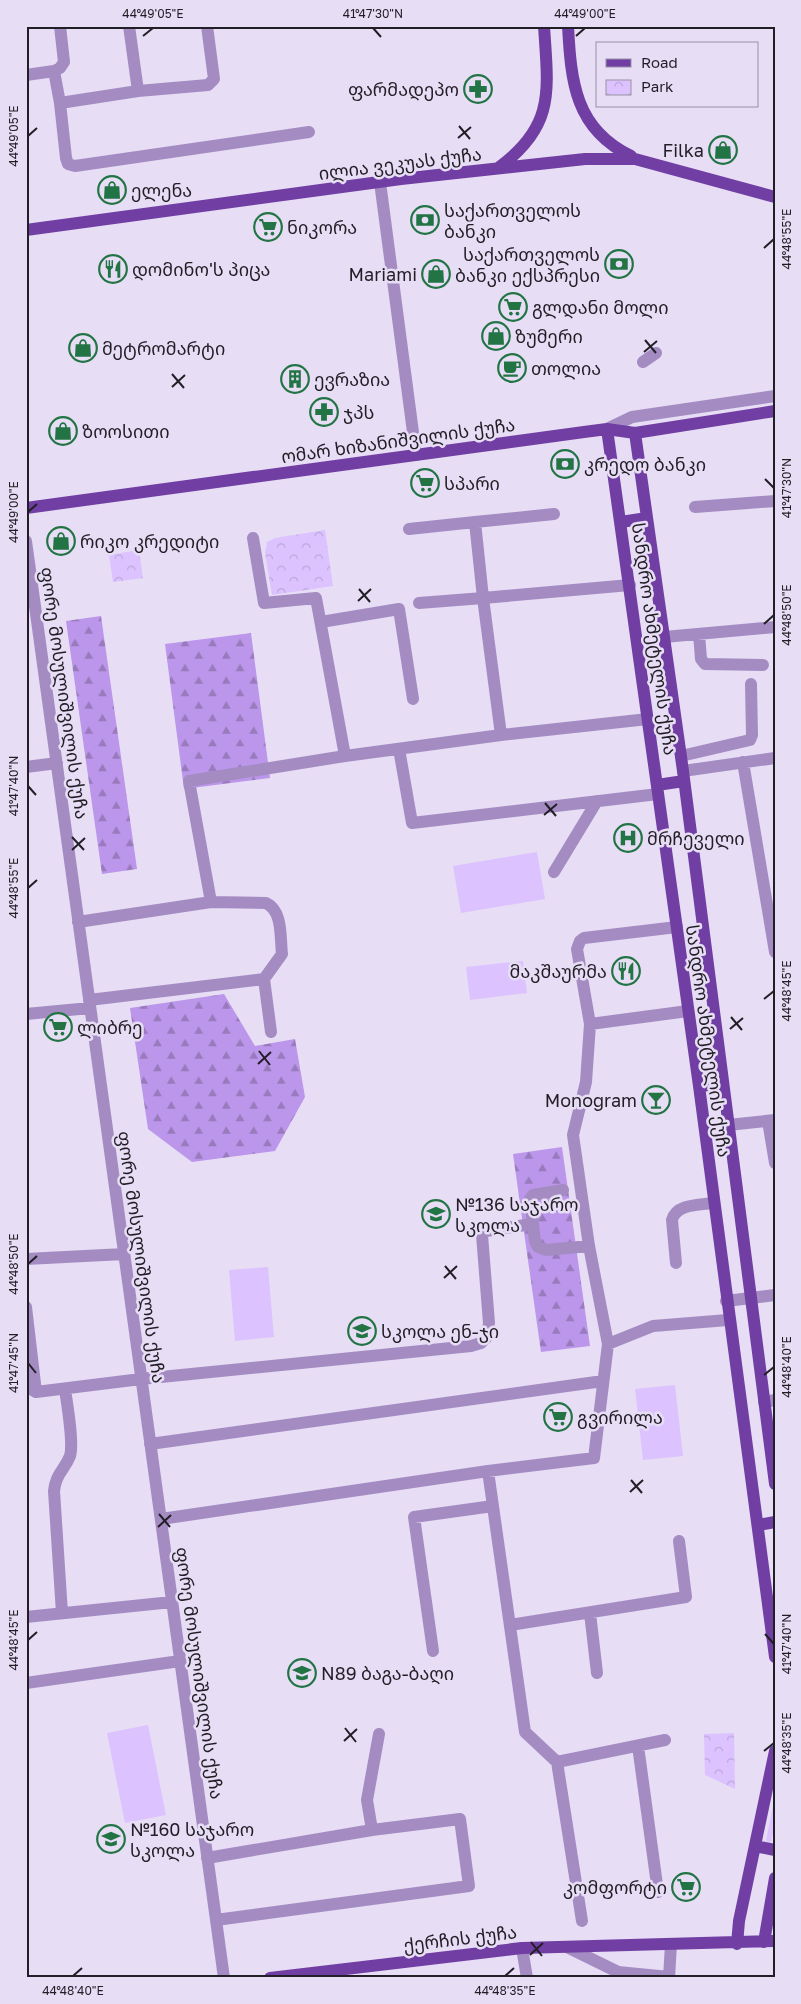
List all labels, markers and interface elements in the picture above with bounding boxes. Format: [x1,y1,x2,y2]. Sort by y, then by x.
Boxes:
text: 44°49'05"E [122,6,184,21]
text: 41°47'30"N [343,6,403,21]
text: 44°49'00"E [554,6,616,21]
legend [596,42,758,108]
text: Road [641,53,678,71]
pharmacy icon: ფარმადეპო [463,74,493,104]
text: Park [641,77,674,95]
place label: ფარმადეპო [348,78,459,101]
text: 44°49'05"E [6,105,21,167]
shop icon: Filka [708,135,738,165]
place label: Filka [663,139,704,161]
street label: ილია ვეკუას ქუჩა [317,142,483,185]
shop icon: ელენა [97,175,127,205]
place label: ელენა [131,179,192,202]
place label: საქართველოს ბანკი [444,199,581,243]
bank icon: საქართველოს ბანკი [410,205,440,235]
text: 44°48'55"E [779,209,794,269]
supermarket icon: ნიკორა [253,212,283,242]
place label: ნიკორა [287,216,357,239]
place label: საქართველოს ბანკი ექსპრესი [455,243,600,287]
bank icon: საქართველოს ბანკი ექსპრესი [604,249,634,279]
restaurant icon: დომინო'ს პიცა [98,254,128,284]
place label: დომინო'ს პიცა [132,258,270,281]
shop icon: Mariami [421,259,451,289]
place label: Mariami [349,263,417,285]
supermarket icon: გლდანი მოლი [498,292,528,322]
place label: გლდანი მოლი [532,296,669,319]
shop icon: ზუმერი [481,321,511,351]
place label: ზუმერი [515,325,583,348]
shop icon: მეტრომარტი [68,333,98,363]
place label: მეტრომარტი [102,337,225,360]
cafe icon: თოლია [497,353,527,383]
place label: თოლია [531,357,601,380]
building icon: ევრაზია [280,364,310,394]
place label: ევრაზია [314,368,390,391]
pharmacy icon: ჯპს [309,397,339,427]
place label: ჯპს [343,401,374,424]
street label: ომარ ხიზანიშვილის ქუჩა [280,413,517,468]
shop icon: ზოოსითი [48,416,78,446]
place label: ზოოსითი [82,420,170,442]
bank icon: კრედო ბანკი [550,449,580,479]
place label: კრედო ბანკი [584,453,706,476]
text: 41°47'30"N [779,458,794,518]
supermarket icon: სპარი [410,468,440,498]
place label: სპარი [444,472,500,494]
text: 44°49'00"E [6,481,21,543]
street label: სანდრო ახმეტელის ქუჩა [627,521,682,757]
shop icon: რიკო კრედიტი [46,526,76,556]
place label: რიკო კრედიტი [80,530,219,553]
street label: ფორე მოსულიშვილის ქუჩა [35,565,94,821]
text: 44°48'50"E [779,584,794,646]
text: 41°47'40"N [6,756,21,816]
hospital icon: მრჩეველი [613,823,643,853]
place label: მრჩეველი [647,827,745,850]
text: 44°48'55"E [6,858,21,918]
street label: სანდრო ახმეტელის ქუჩა [681,923,736,1159]
restaurant icon: მაკშაურმა [611,956,641,986]
place label: მაკშაურმა [510,960,607,983]
text: 44°48'45"E [779,960,794,1022]
supermarket icon: ლიბრე [43,1012,73,1042]
place label: ლიბრე [77,1016,143,1039]
bar icon: Monogram [641,1085,671,1115]
place label: Monogram [545,1089,637,1111]
street label: ფორე მოსულიშვილის ქუჩა [112,1129,171,1385]
place label: №136 საჯარო სკოლა [455,1193,579,1237]
school or university icon: №136 საჯარო სკოლა [421,1199,451,1229]
text: 44°48'50"E [6,1233,21,1295]
school or university icon: სკოლა ენ-ჯი [347,1316,377,1346]
place label: სკოლა ენ-ჯი [381,1320,499,1343]
text: 41°47'45"N [6,1333,21,1393]
text: 44°48'40"E [779,1336,794,1398]
supermarket icon: გვირილა [543,1402,573,1432]
place label: გვირილა [577,1406,663,1429]
street label: ფორე მოსულიშვილის ქუჩა [170,1545,229,1801]
text: 44°48'45"E [6,1609,21,1671]
text: 41°47'40"N [779,1614,794,1674]
school or university icon: N89 ბაგა-ბაღი [287,1658,317,1688]
place label: N89 ბაგა-ბაღი [321,1662,454,1685]
text: 44°48'35"E [779,1713,794,1773]
place label: №160 საჯარო სკოლა [130,1818,254,1862]
school or university icon: №160 საჯარო სკოლა [96,1824,126,1854]
supermarket icon: კომფორტი [671,1872,701,1902]
place label: კომფორტი [563,1876,667,1899]
street label: ქერჩის ქუჩა [402,1920,518,1957]
text: 44°48'40"E [42,1983,104,1998]
text: 44°48'35"E [475,1983,535,1998]

